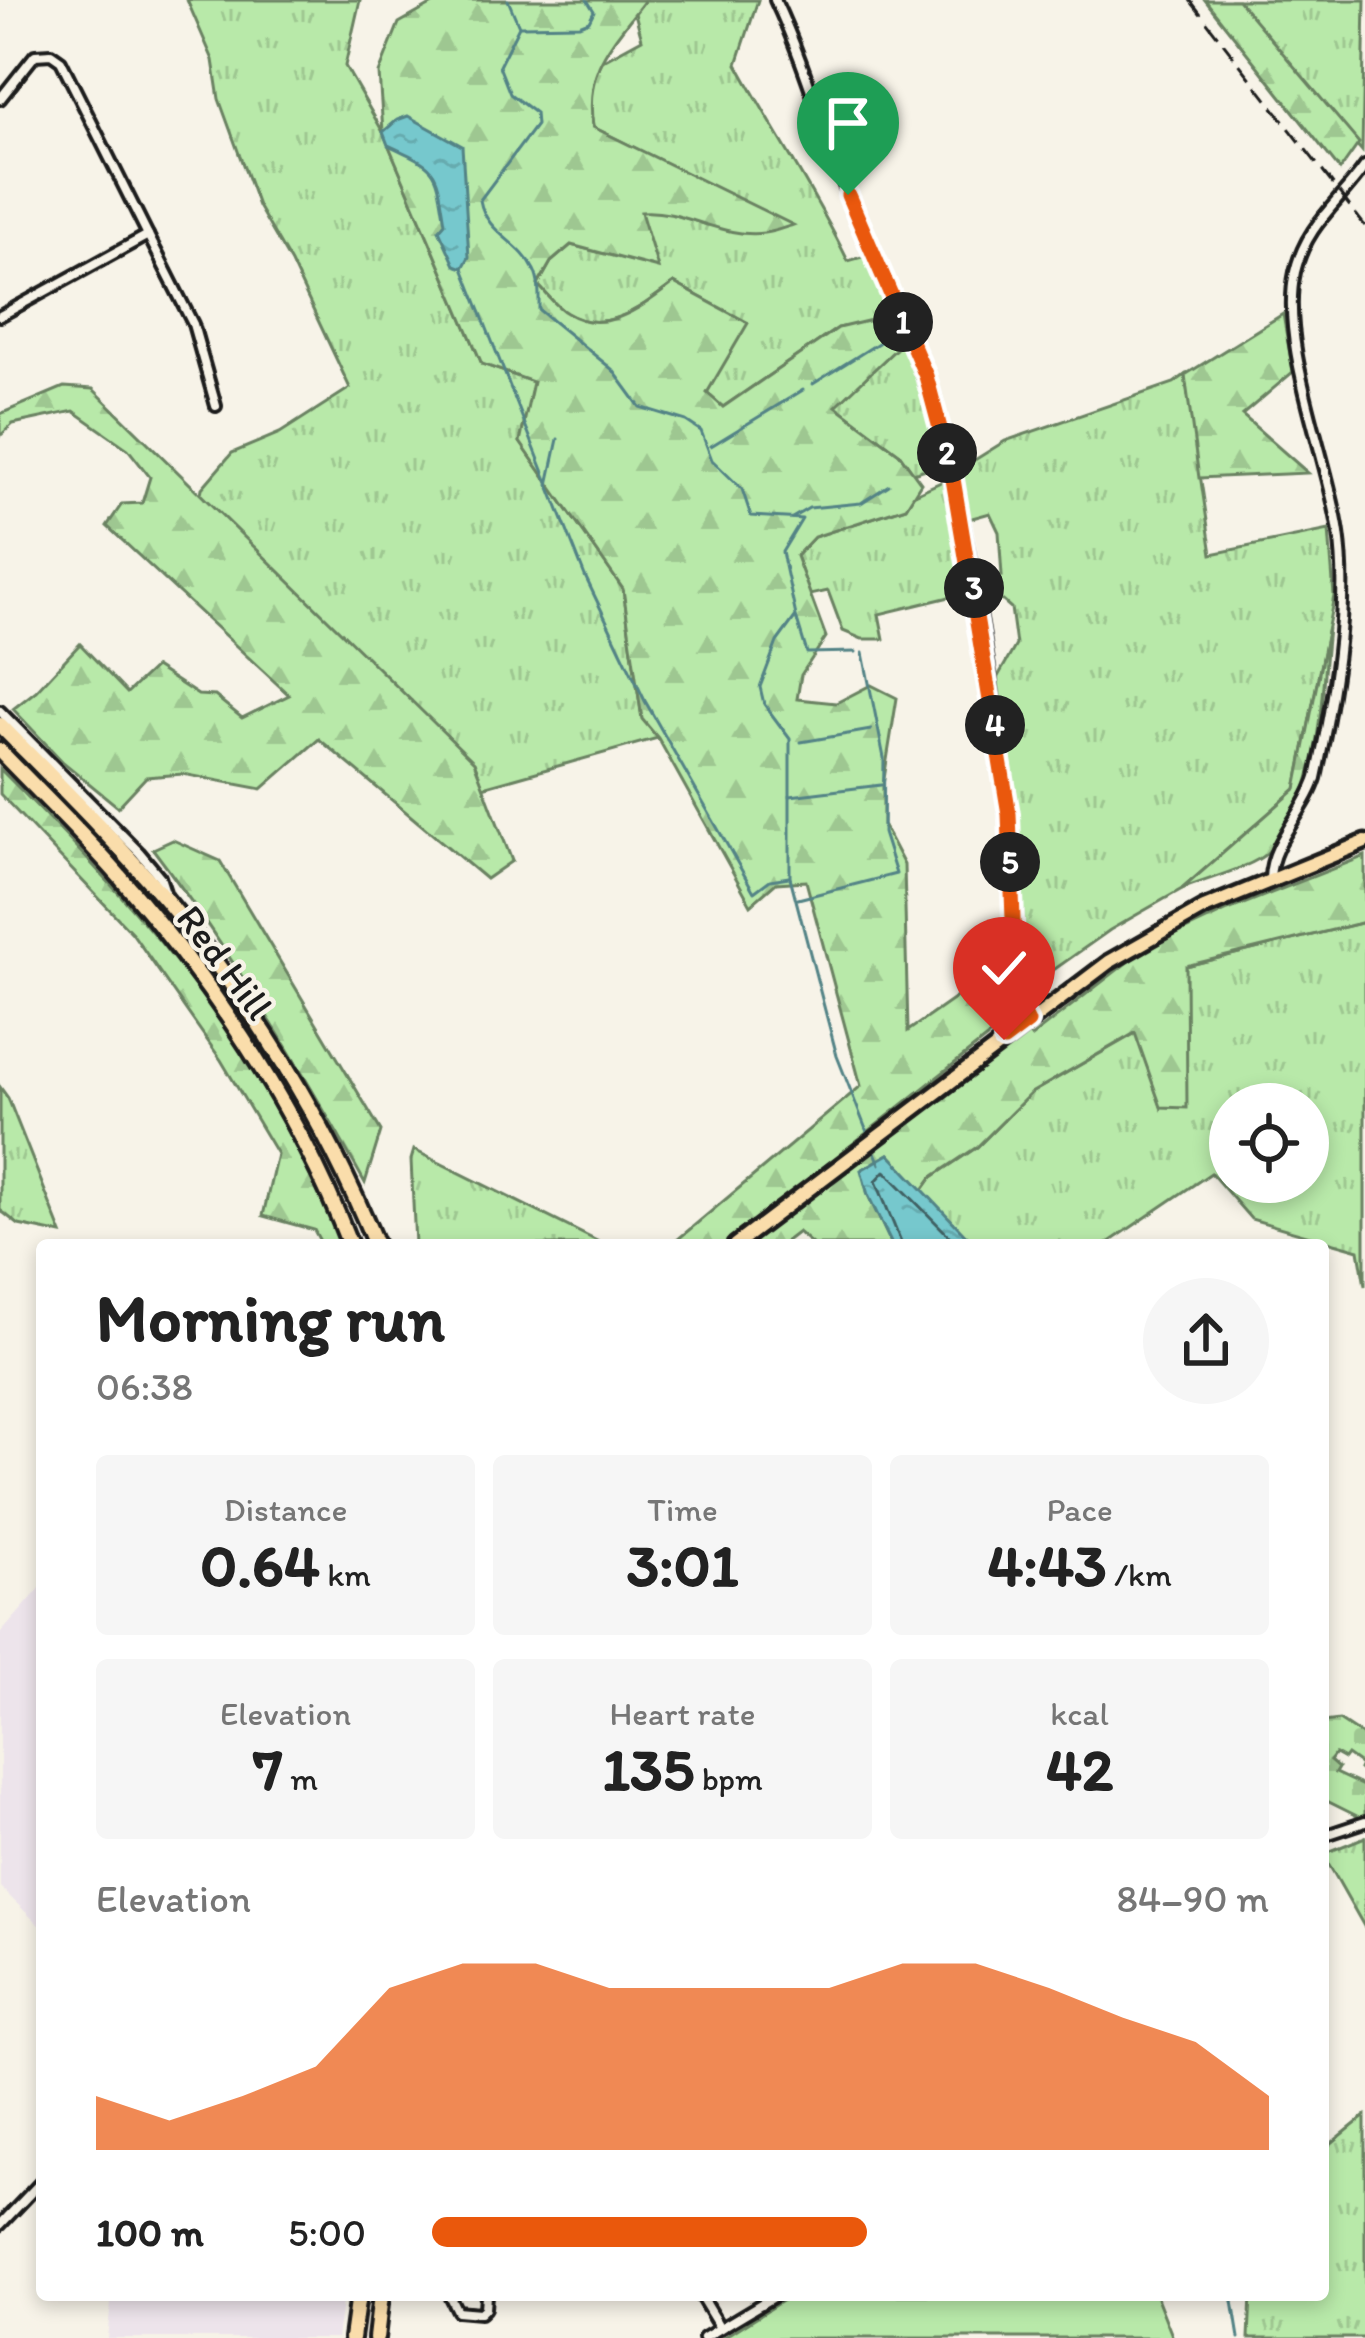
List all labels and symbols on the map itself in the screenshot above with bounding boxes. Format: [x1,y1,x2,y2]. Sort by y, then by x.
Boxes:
pin [797,72,899,195]
pin: 1 [873,292,933,352]
pin: 2 [917,423,977,483]
pin: 3 [944,558,1004,618]
pin: 4 [965,695,1025,755]
pin: 5 [980,832,1040,892]
street label: Red Hill [167,895,283,1029]
pin [953,917,1055,1040]

